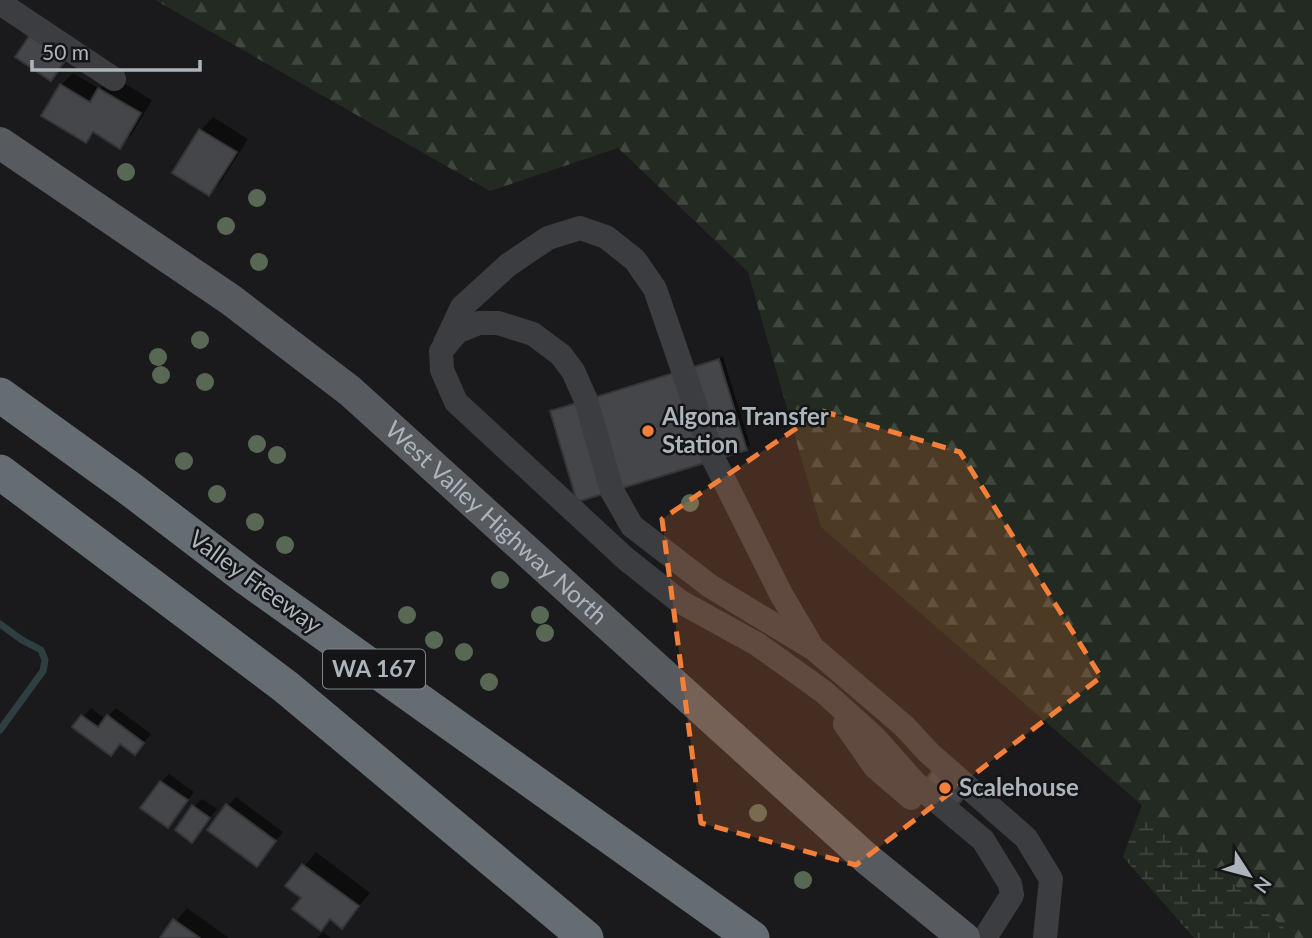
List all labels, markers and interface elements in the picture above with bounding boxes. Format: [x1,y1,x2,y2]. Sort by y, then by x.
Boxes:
scale bar [32,28,200,72]
text: 50 m [42,39,89,64]
place label: Algona Transfer Station [661,401,829,458]
street label: West Valley Highway North [380,414,614,630]
marker: Algona Transfer Station [640,423,656,439]
street label: Valley Freeway [184,523,328,639]
road number: WA 167 [323,650,425,688]
place label: Scalehouse [959,772,1079,801]
marker: Scalehouse [937,780,953,796]
north arrow [1214,840,1284,910]
text: N [1250,873,1277,898]

